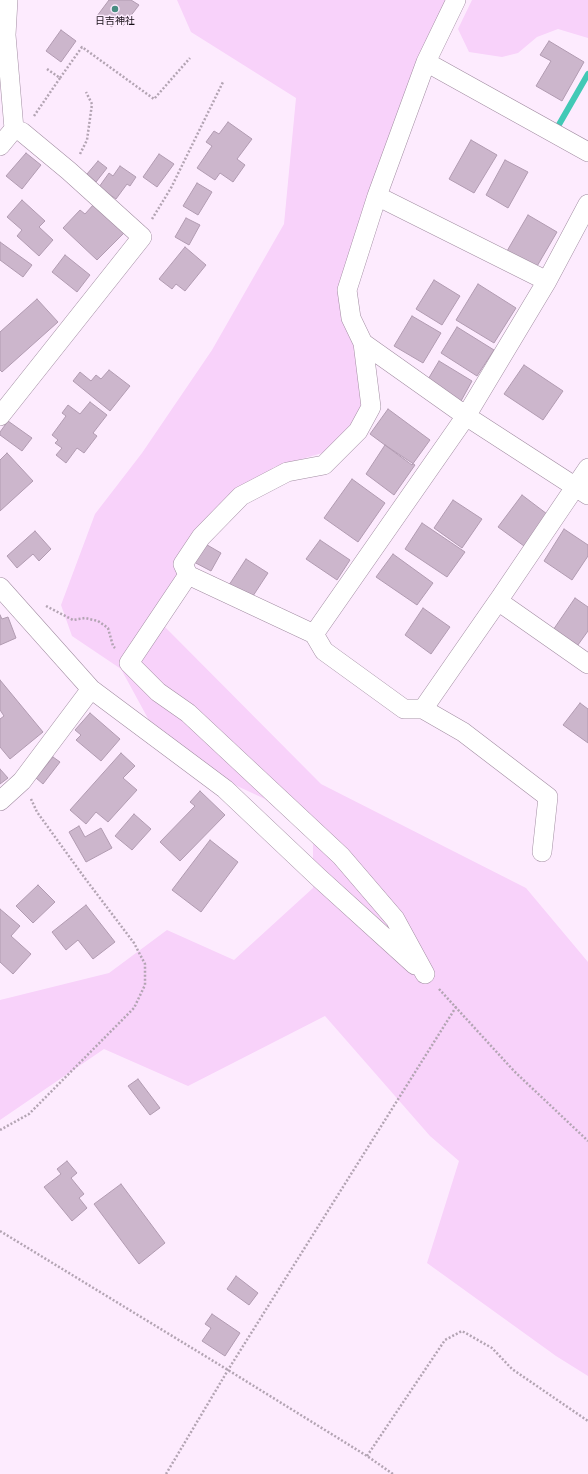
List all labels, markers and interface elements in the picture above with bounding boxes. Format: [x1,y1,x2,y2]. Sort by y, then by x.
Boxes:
marker: 日吉神社 [110,4,120,14]
place label: 日吉神社 [95,15,135,27]

